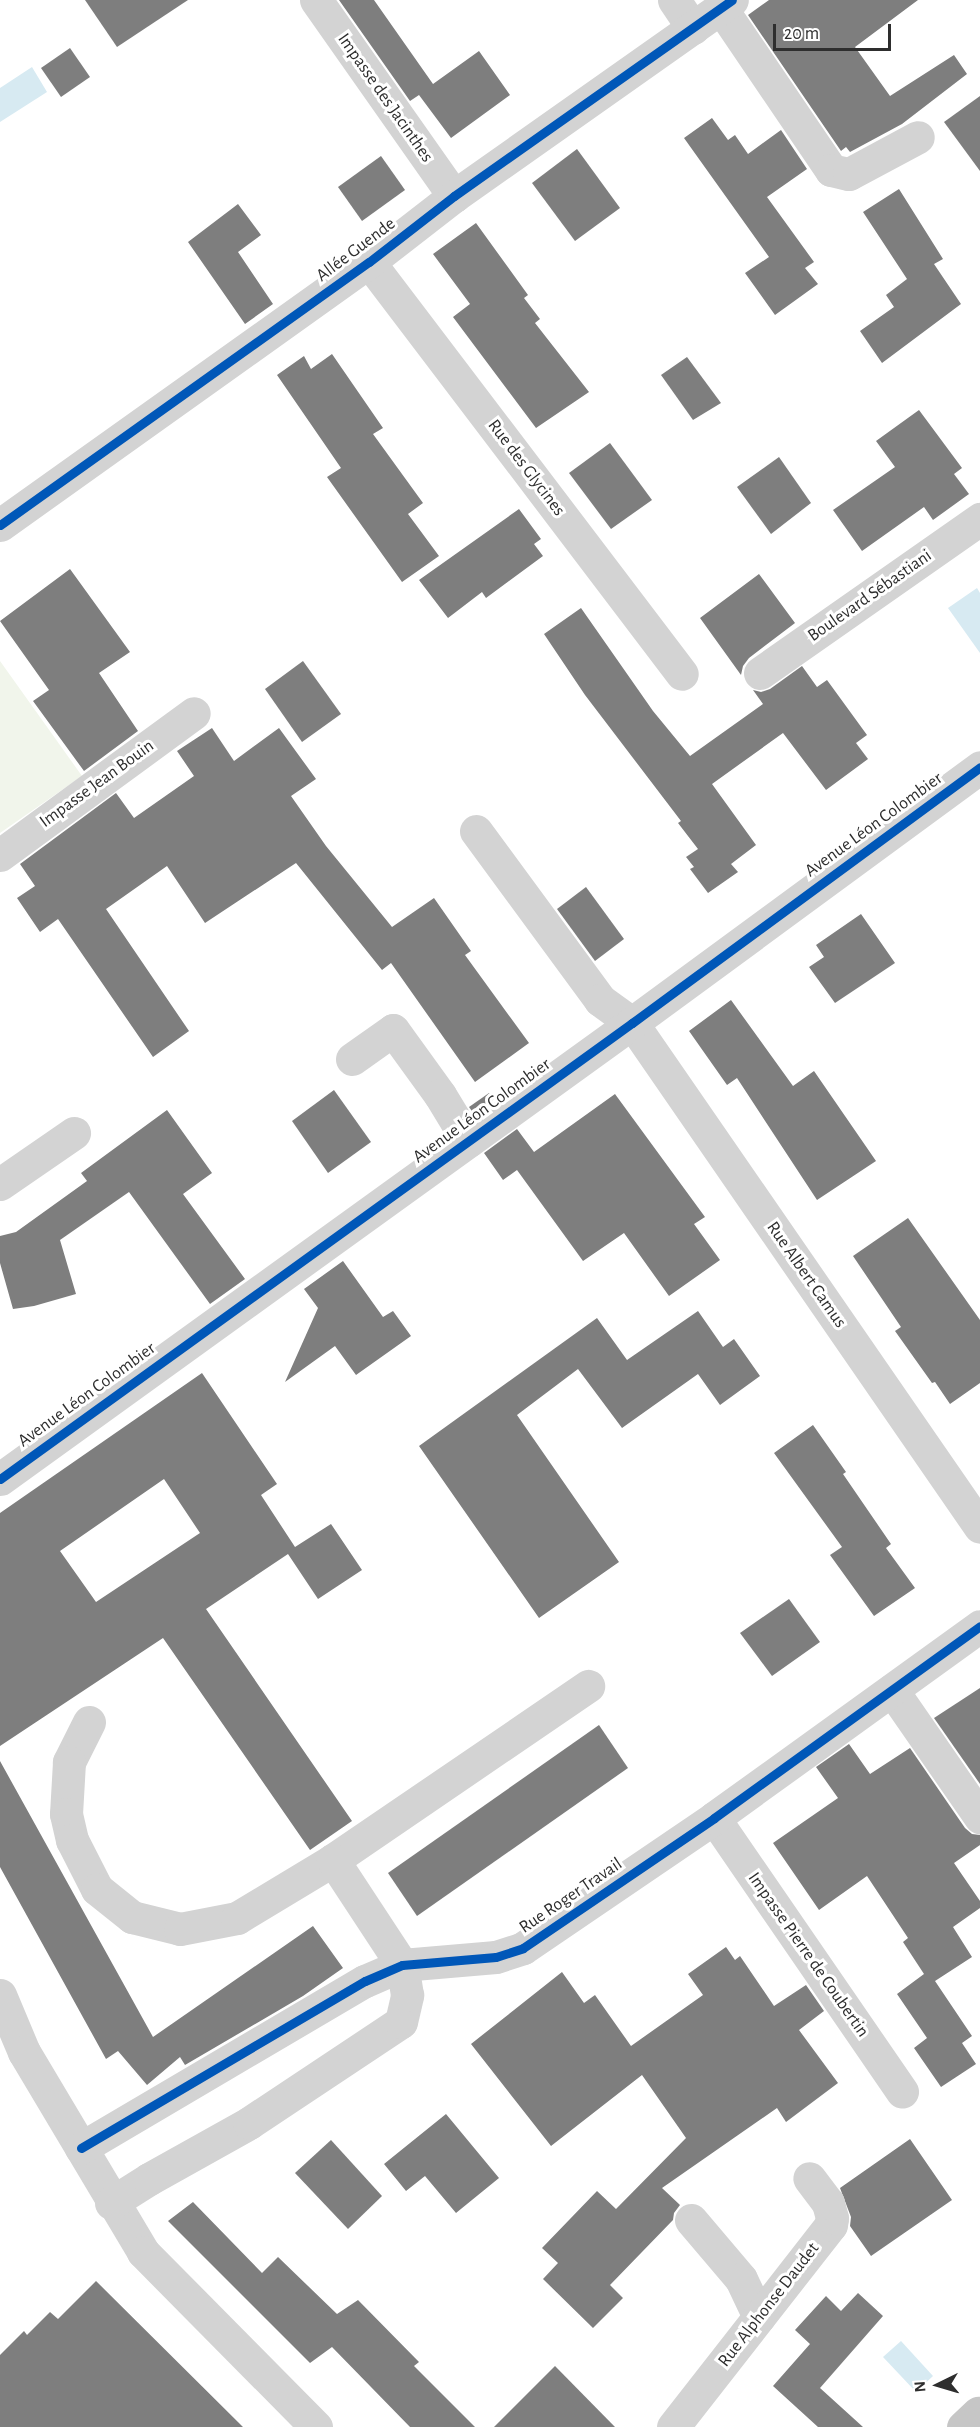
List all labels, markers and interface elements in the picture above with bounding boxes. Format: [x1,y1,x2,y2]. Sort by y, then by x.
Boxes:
scale bar [776,12,894,50]
text: 20 m [784,25,819,43]
street label: Impasse des Jacinthes [332,29,438,167]
street label: Allée Guende [312,213,400,287]
street label: Rue des Glycines [483,415,569,521]
street label: Boulevard Sébastiani [804,545,936,647]
street label: Impasse Jean Bouin [36,735,158,833]
street label: Avenue Léon Colombier [801,768,947,882]
street label: Avenue Léon Colombier [409,1054,555,1168]
street label: Rue Albert Camus [761,1218,851,1332]
street label: Avenue Léon Colombier [14,1338,160,1452]
street label: Rue Roger Travail [515,1854,627,1938]
street label: Impasse Pierre de Coubertin [743,1868,873,2042]
street label: Rue Alphonse Daudet [714,2239,824,2371]
north arrow [908,2355,968,2415]
text: N [912,2380,929,2393]

